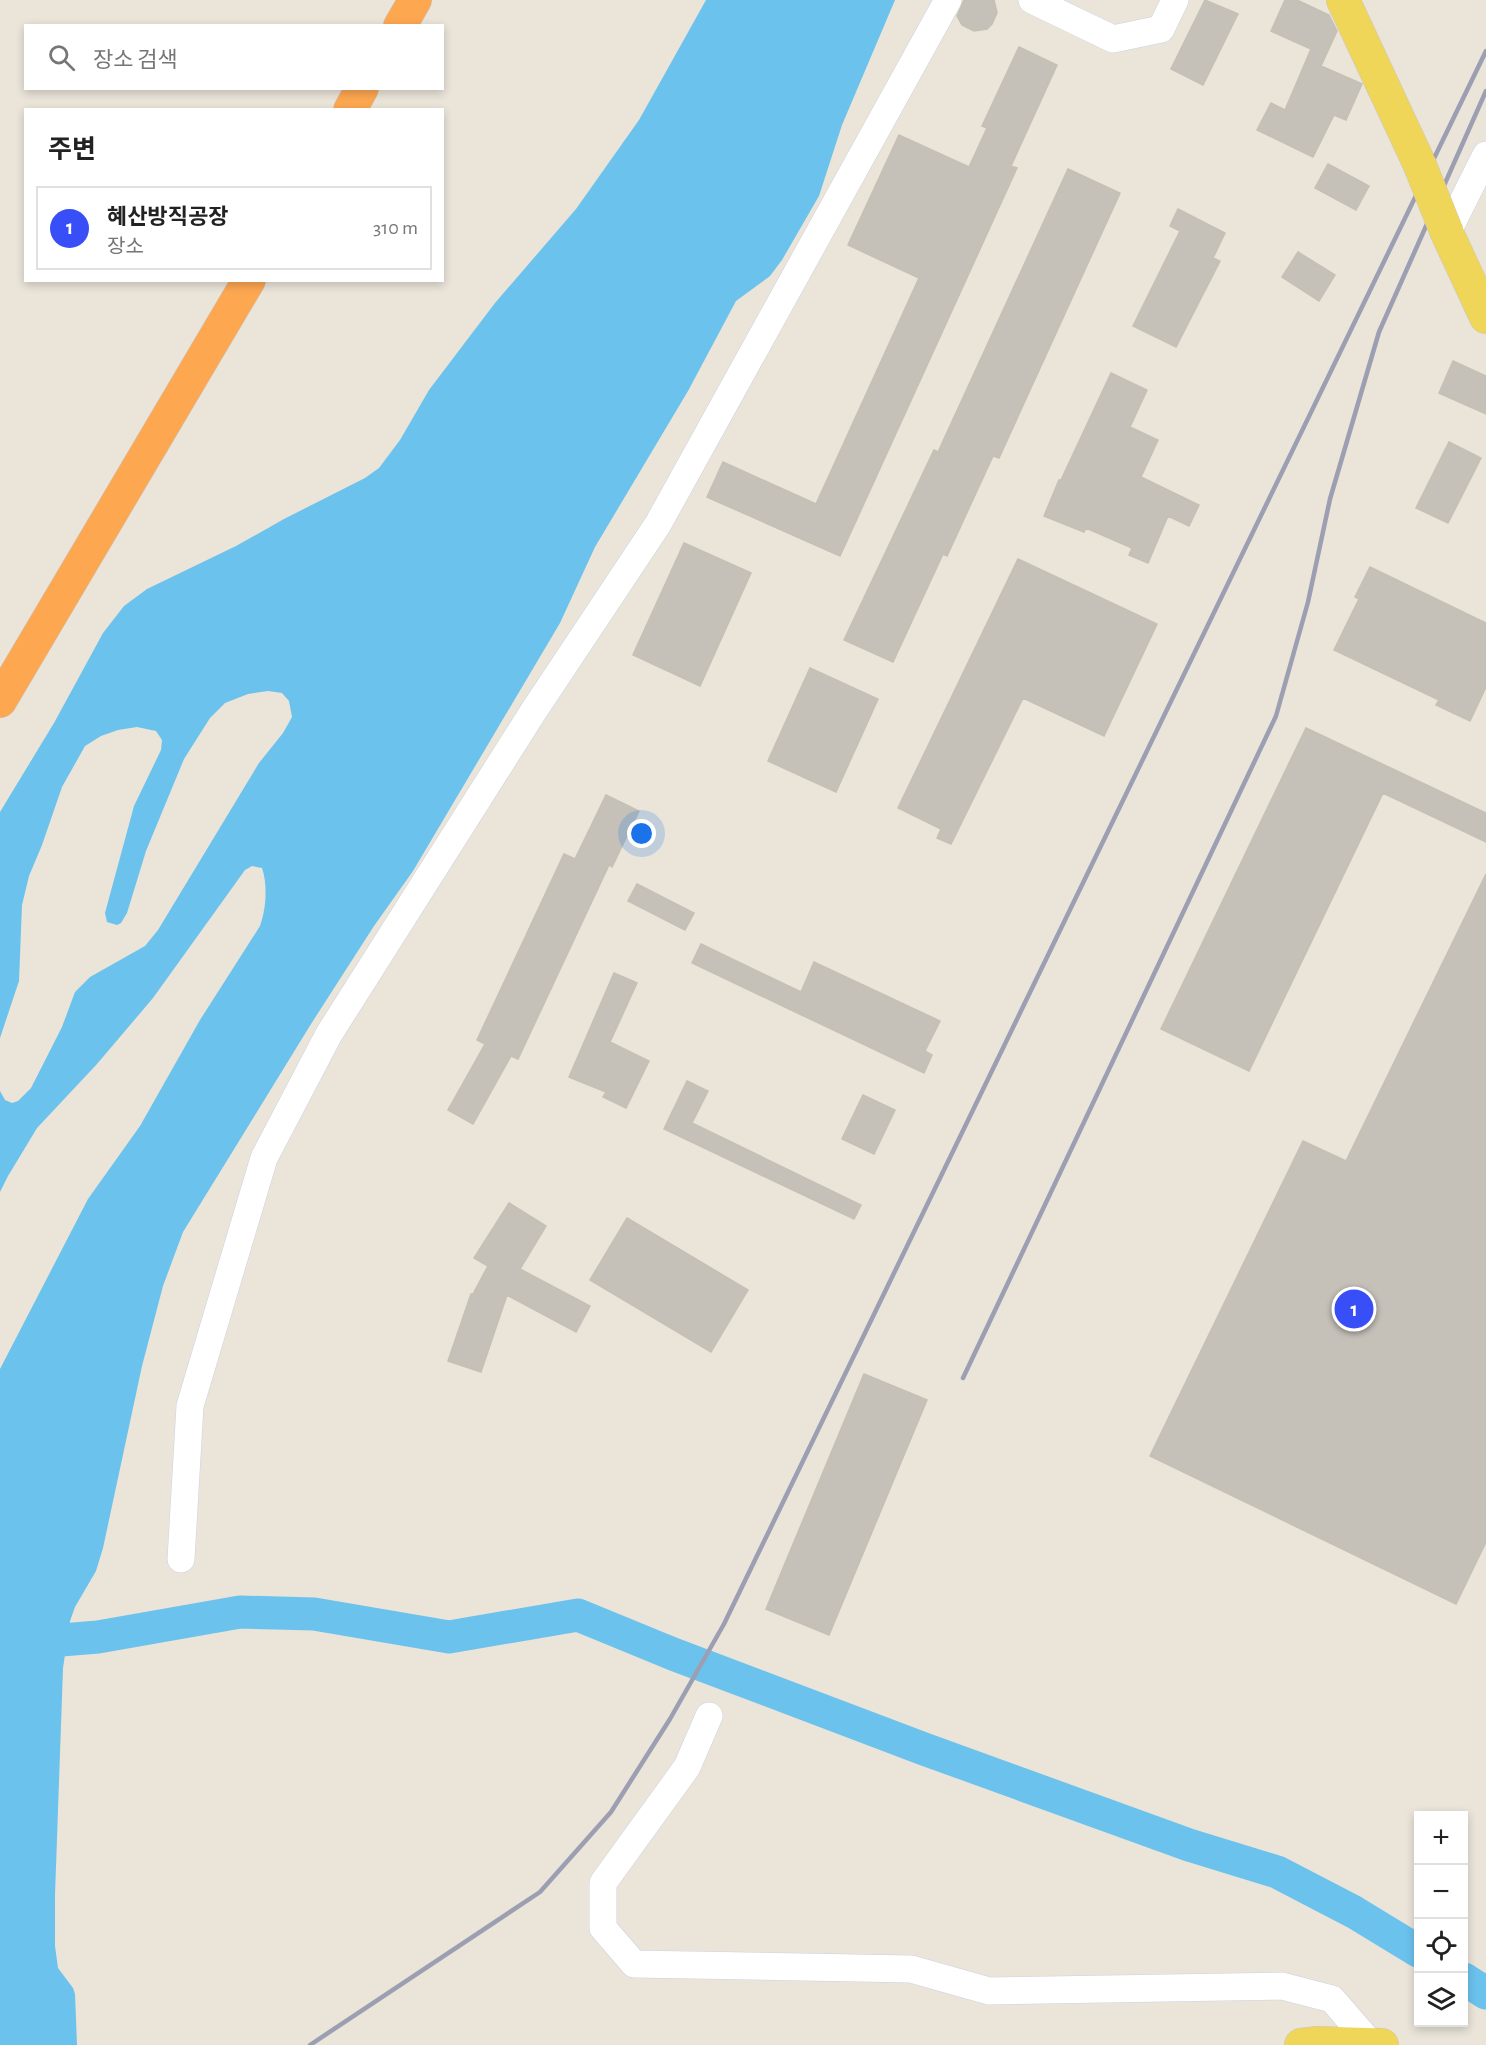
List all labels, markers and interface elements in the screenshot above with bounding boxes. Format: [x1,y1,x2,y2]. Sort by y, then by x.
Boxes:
search box [24,24,444,90]
icon: search [45,41,78,74]
text: 장소 검색 [93,49,178,71]
text: 주변 [48,137,96,163]
text: 혜산방직공장 [107,206,228,228]
text: 1 [66,218,73,238]
text: 310 m [373,218,418,238]
text: 장소 [107,237,144,257]
your location [627,819,656,848]
pin: 1 [1334,1286,1374,1332]
map controls [1414,1811,1468,2027]
button: + [1414,1811,1468,1865]
button: − [1414,1865,1468,1919]
button: locate [1414,1919,1468,1973]
button: layers [1414,1973,1468,2027]

